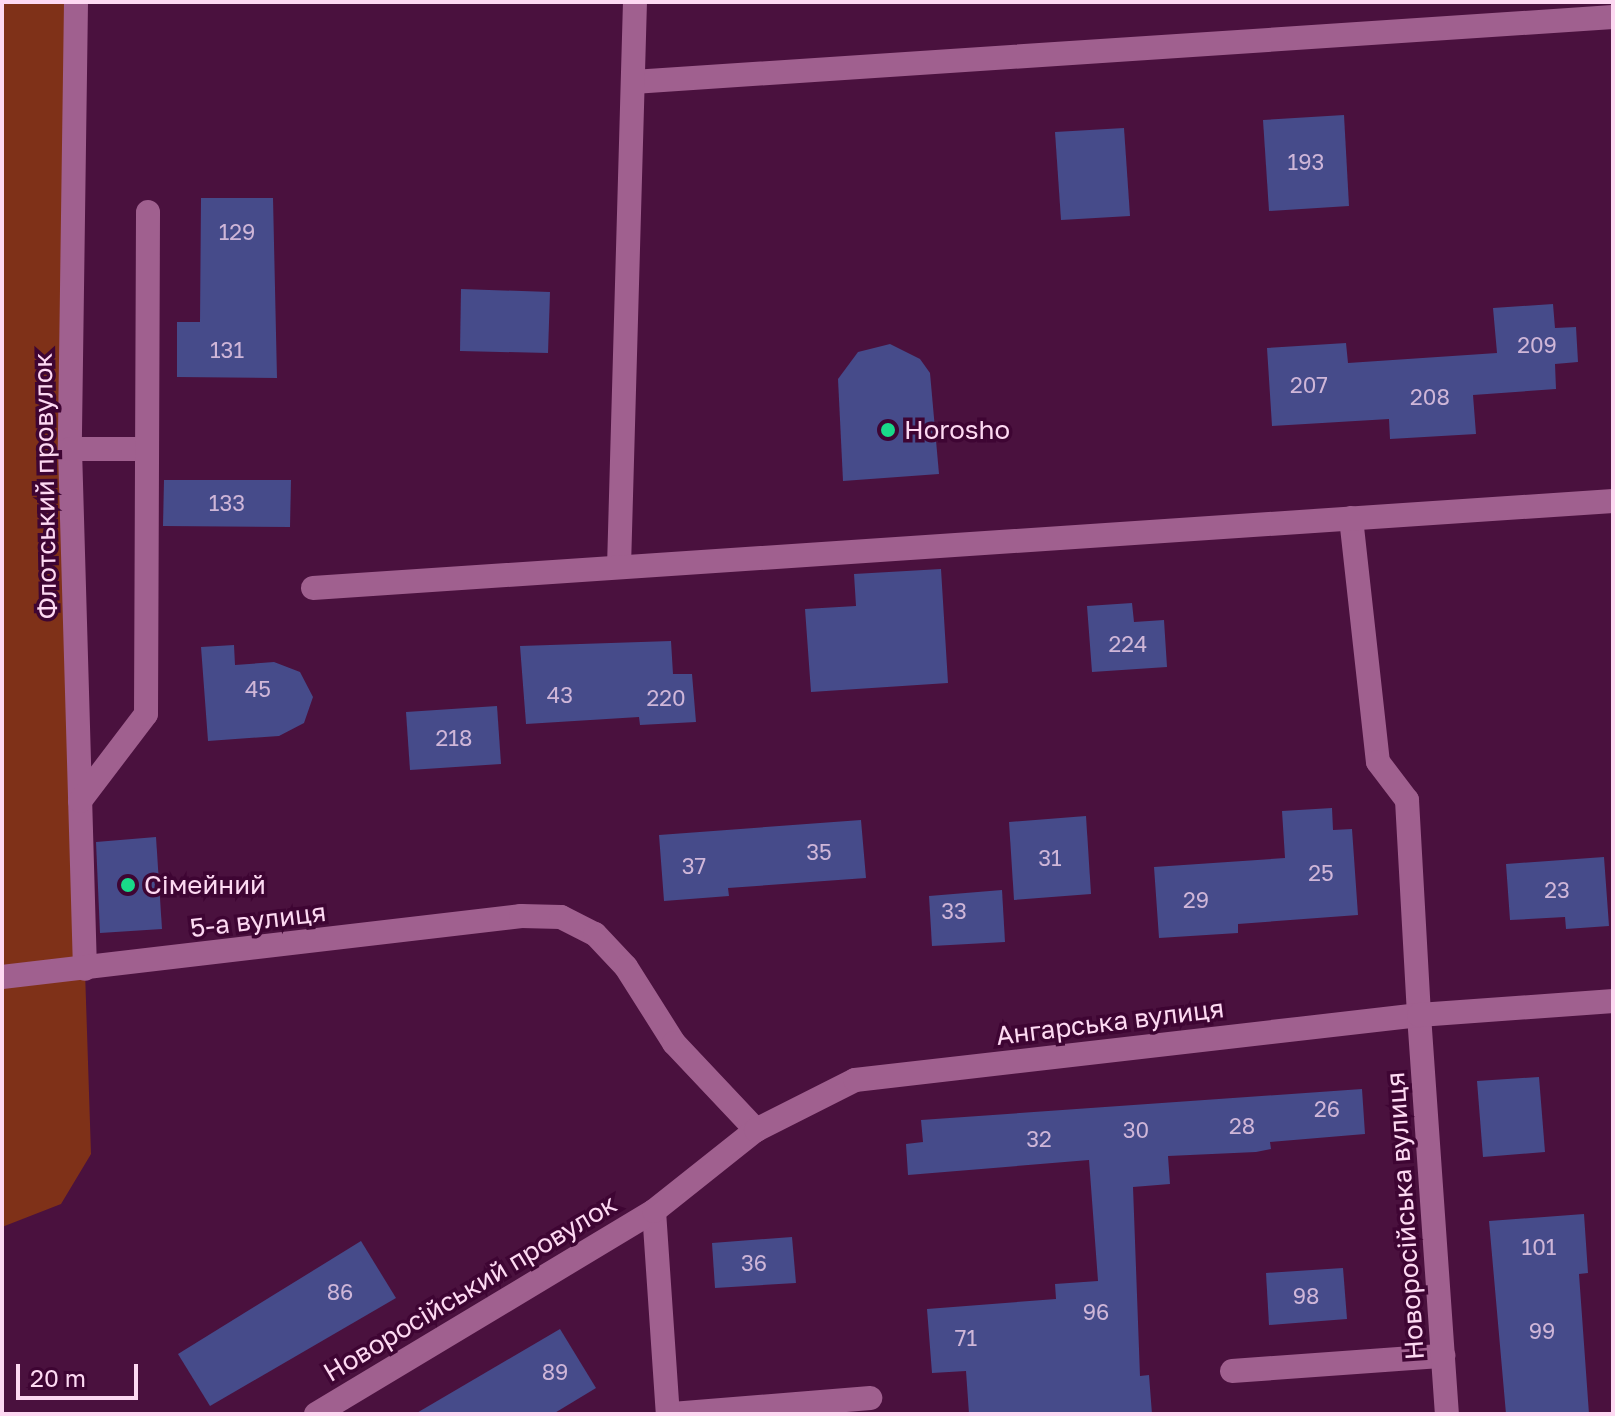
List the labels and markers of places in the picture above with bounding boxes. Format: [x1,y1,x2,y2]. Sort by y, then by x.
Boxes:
place label: Horosho [904,414,1010,446]
marker: Horosho [879,421,897,439]
place label: Сімейний [144,869,266,901]
marker: Сімейний [119,876,137,894]

